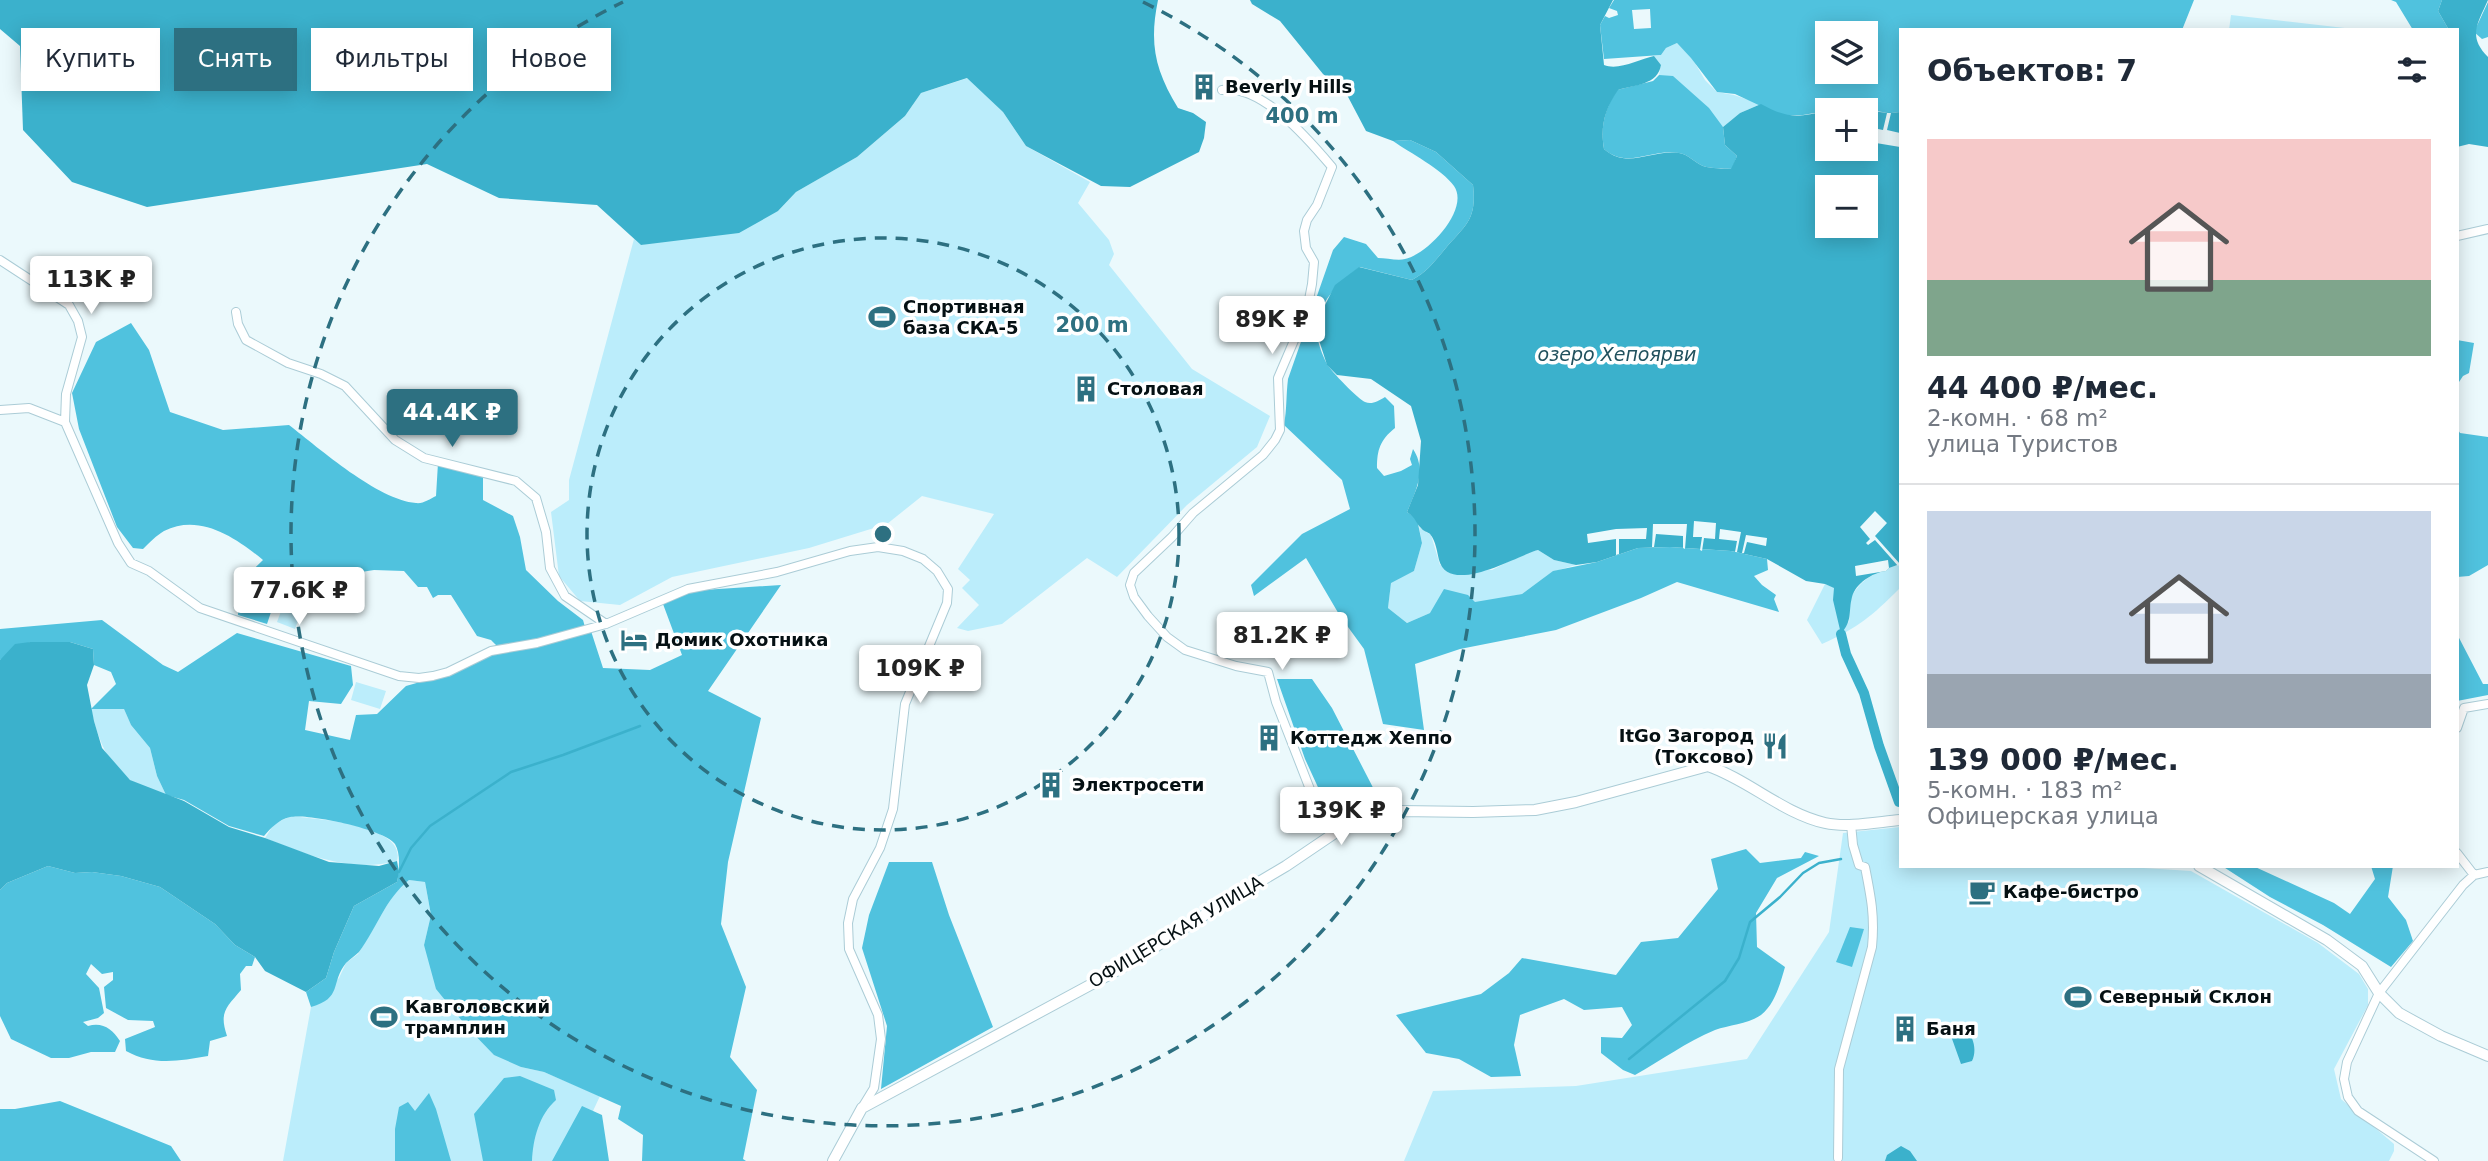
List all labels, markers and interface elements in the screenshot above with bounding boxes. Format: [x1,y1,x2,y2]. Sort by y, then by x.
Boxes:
map controls [1815,21,1878,238]
button: layers [1815,21,1878,84]
chip: Купить [21,28,160,91]
chip: Снять [174,28,297,91]
chip: Фильтры [311,28,473,91]
chip: Новое [487,28,611,91]
icon: filters [2393,51,2431,89]
text: Объектов: 7 [1927,53,2137,88]
building icon: Beverly Hills [1189,72,1219,102]
place label: Beverly Hills [1225,76,1352,97]
button: + [1815,98,1878,161]
text: 400 m [1265,104,1339,128]
button: − [1815,175,1878,238]
icon: home [2116,184,2242,310]
pin: 113K ₽ [34,256,148,316]
text: 113K ₽ [46,266,136,292]
place label: Спортивная база СКА-5 [903,296,1024,338]
pin: 89K ₽ [1223,296,1321,356]
sports icon: Спортивная база СКА-5 [867,302,897,332]
text: 89K ₽ [1235,306,1309,332]
text: 200 m [1055,313,1129,337]
water label: озеро Хепоярви [1538,343,1696,365]
text: 44 400 ₽/мес. [1927,370,2158,405]
building icon: Столовая [1071,374,1101,404]
place label: Столовая [1107,378,1204,399]
pin: 44.4K ₽ [387,390,517,449]
text: 44.4K ₽ [403,399,501,425]
text: 2-комн. · 68 m² [1927,405,2108,431]
text: улица Туристов [1927,431,2118,457]
centre of rings [871,522,895,546]
icon: home [2116,556,2242,682]
pin: 77.6K ₽ [234,568,364,627]
text: 77.6K ₽ [250,577,348,603]
pin: 81.2K ₽ [1217,612,1347,672]
text: 81.2K ₽ [1233,622,1331,648]
hotel icon: Домик Охотника [619,625,649,655]
place label: Домик Охотника [655,629,828,650]
pin: 109K ₽ [863,646,977,705]
text: 109K ₽ [875,655,965,681]
building icon: Коттедж Хеппо [1254,723,1284,753]
place label: ItGo Загород (Токсово) [1619,725,1754,767]
place label: Коттедж Хеппо [1290,727,1452,748]
restaurant icon: ItGo Загород (Токсово) [1760,731,1790,761]
text: 139 000 ₽/мес. [1927,742,2179,777]
building icon: Электросети [1036,770,1066,800]
place label: Электросети [1072,774,1204,795]
text: 5-комн. · 183 m² [1927,777,2122,803]
pin: 139K ₽ [1284,788,1398,847]
text: 139K ₽ [1296,797,1386,823]
text: Офицерская улица [1927,803,2159,829]
street label: ОФИЦЕРСКАЯ УЛИЦА [1085,871,1267,992]
cafe icon: Кафе-бистро [1967,877,1997,907]
place label: Кафе-бистро [2003,881,2139,902]
sports icon: Северный Склон [2063,982,2093,1012]
place label: Северный Склон [2099,986,2272,1007]
place label: Кавголовский трамплин [405,996,550,1038]
sports icon: Кавголовский трамплин [369,1002,399,1032]
building icon: Баня [1890,1014,1920,1044]
place label: Баня [1926,1018,1976,1039]

